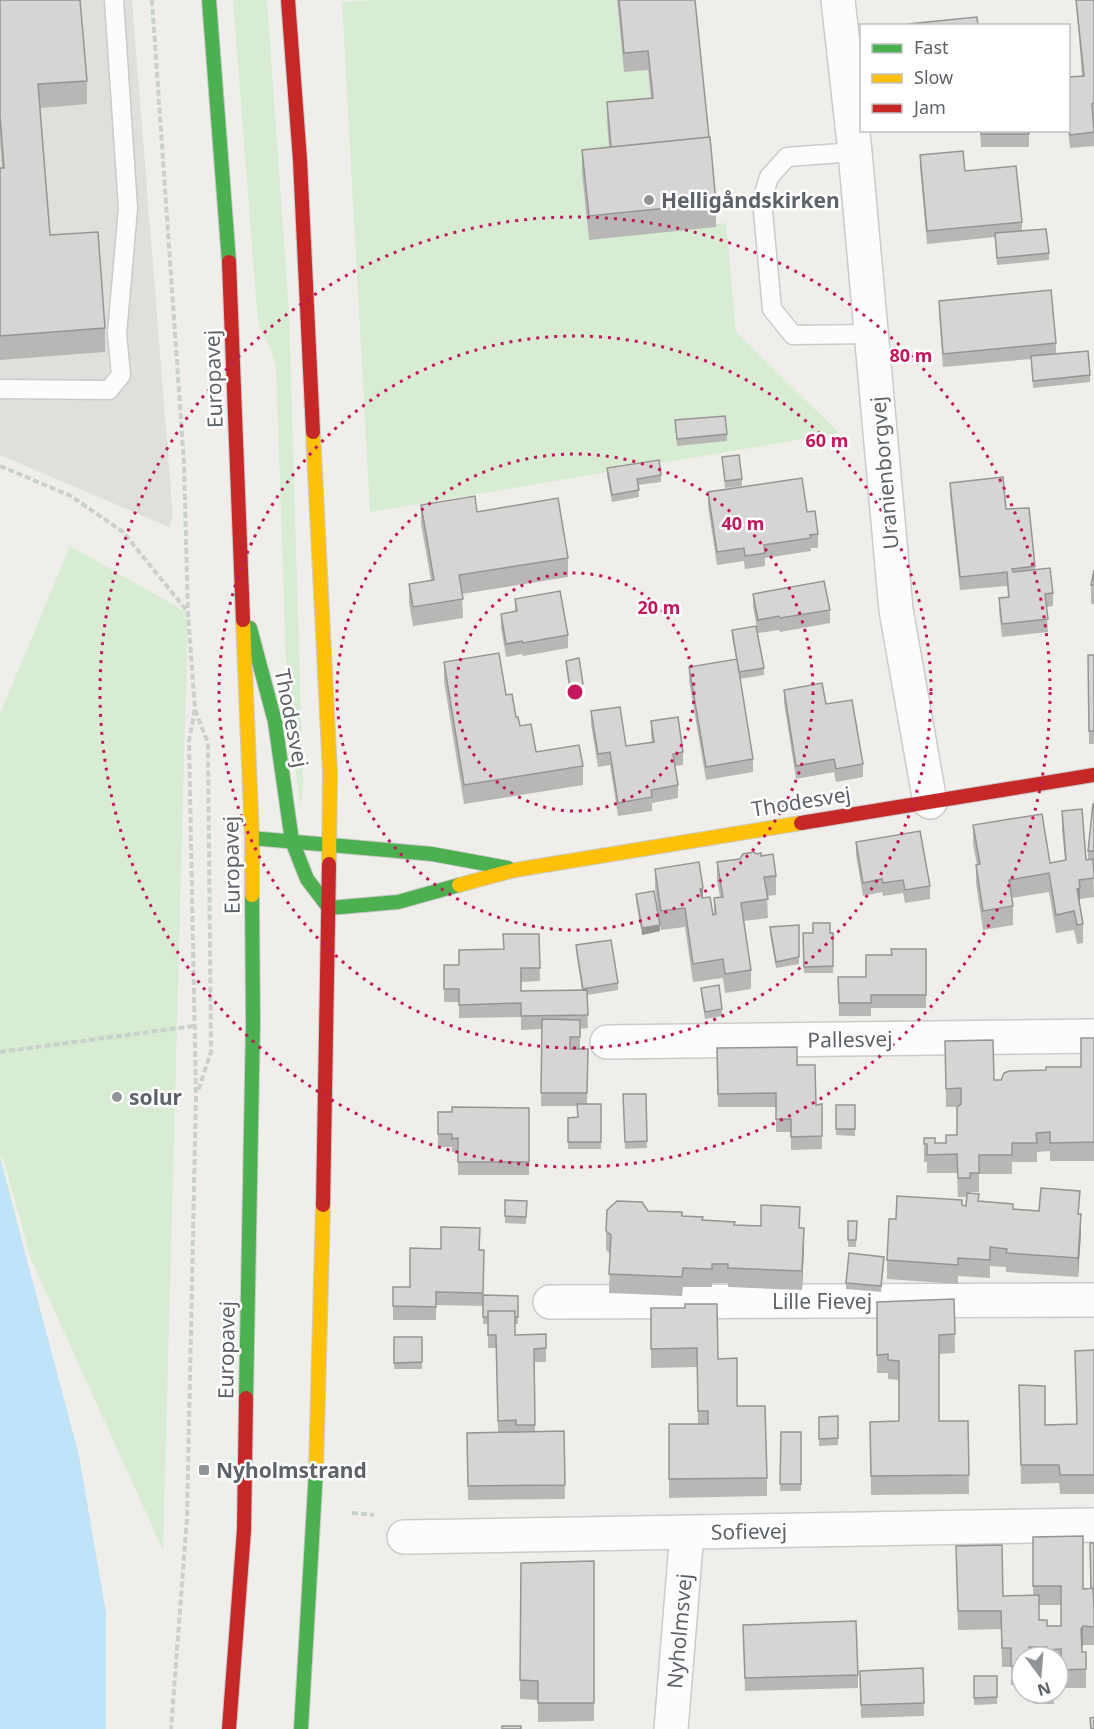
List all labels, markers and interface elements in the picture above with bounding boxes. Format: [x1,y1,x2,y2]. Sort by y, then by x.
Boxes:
legend [860,24,1070,132]
text: Fast [914,35,949,59]
text: Slow [914,65,953,89]
text: Jam [912,95,946,119]
place label: Helligåndskirken [661,186,840,214]
marker: Helligåndskirken [642,193,656,207]
street label: Europavej [197,329,229,429]
text: 80 m [890,343,932,367]
street label: Uranienborgvej [863,395,905,551]
text: 60 m [806,428,848,452]
text: 40 m [722,511,764,535]
text: 20 m [638,595,680,619]
street label: Thodesvej [269,666,315,770]
centre of rings [565,682,585,702]
street label: Thodesvej [749,779,853,823]
street label: Europavej [216,816,246,914]
street label: Pallesvej [807,1024,893,1054]
place label: solur [129,1083,183,1111]
marker: solur [110,1090,124,1104]
street label: Lille Fievej [772,1287,872,1315]
street label: Europavej [211,1301,241,1399]
place label: Nyholmstrand [216,1456,367,1484]
marker: Nyholmstrand [197,1463,211,1477]
street label: Sofievej [711,1516,787,1546]
street label: Nyholmsvej [660,1572,698,1690]
north arrow [1010,1645,1070,1705]
text: N [1035,1677,1053,1702]

